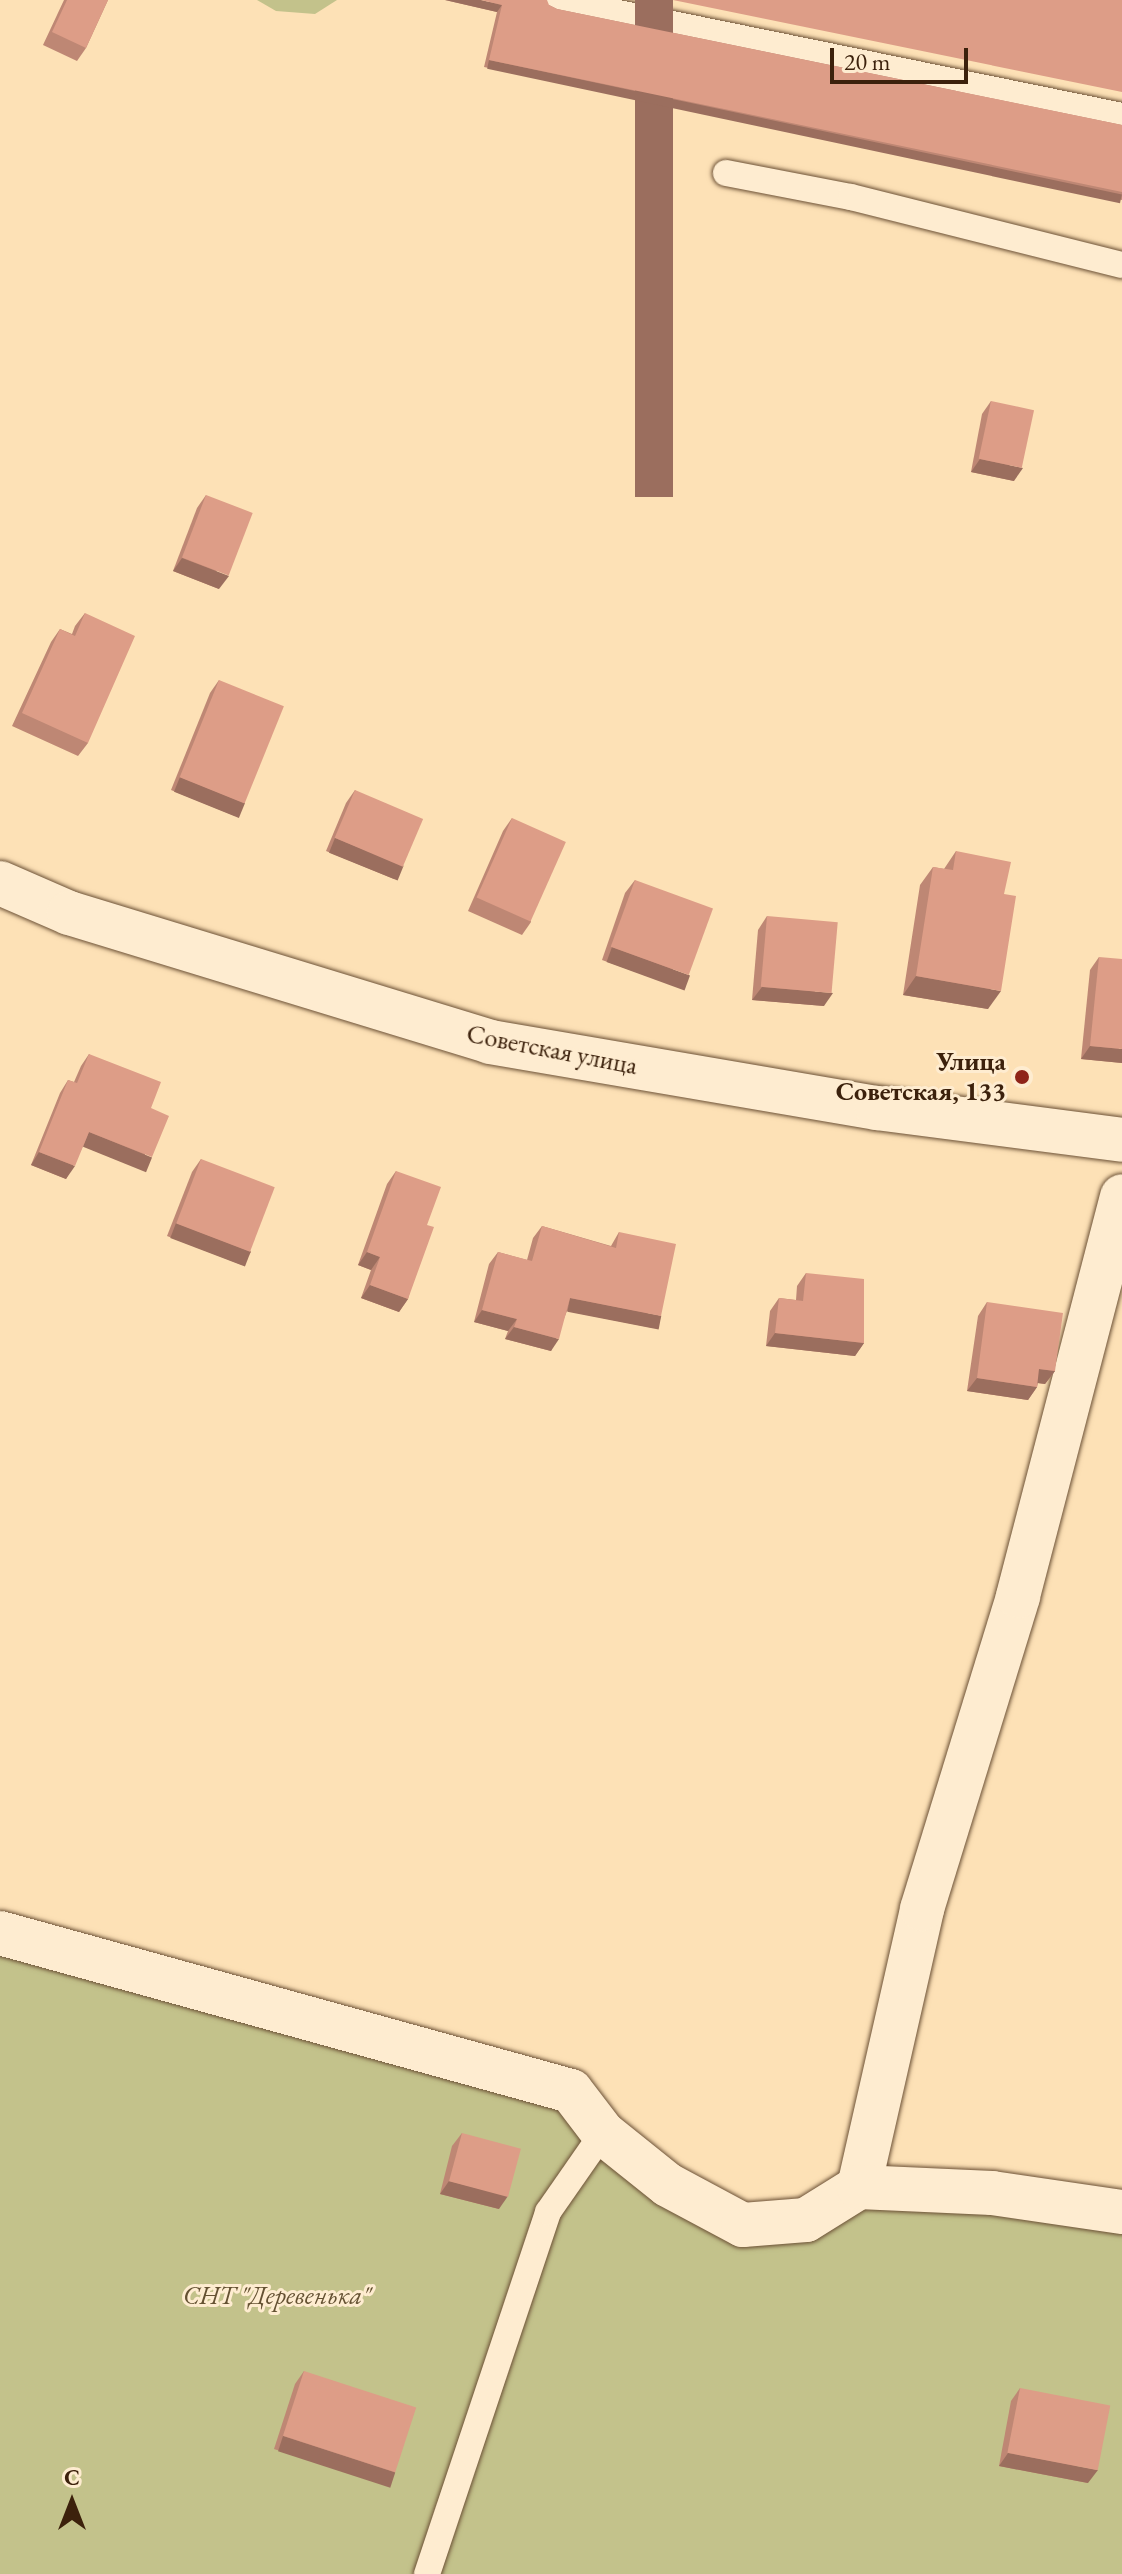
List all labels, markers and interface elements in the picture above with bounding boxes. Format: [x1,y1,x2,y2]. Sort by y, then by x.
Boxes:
scale bar [834,32,972,82]
text: 20 m [844,46,891,77]
street label: Советская улица [464,1018,640,1082]
place label: Улица Советская, 133 [836,1046,1006,1108]
marker: Улица Советская, 133 [1013,1068,1031,1086]
park label: СНТ "Деревенька" [183,2280,371,2312]
north arrow [32,2462,112,2542]
text: С [64,2463,80,2492]

